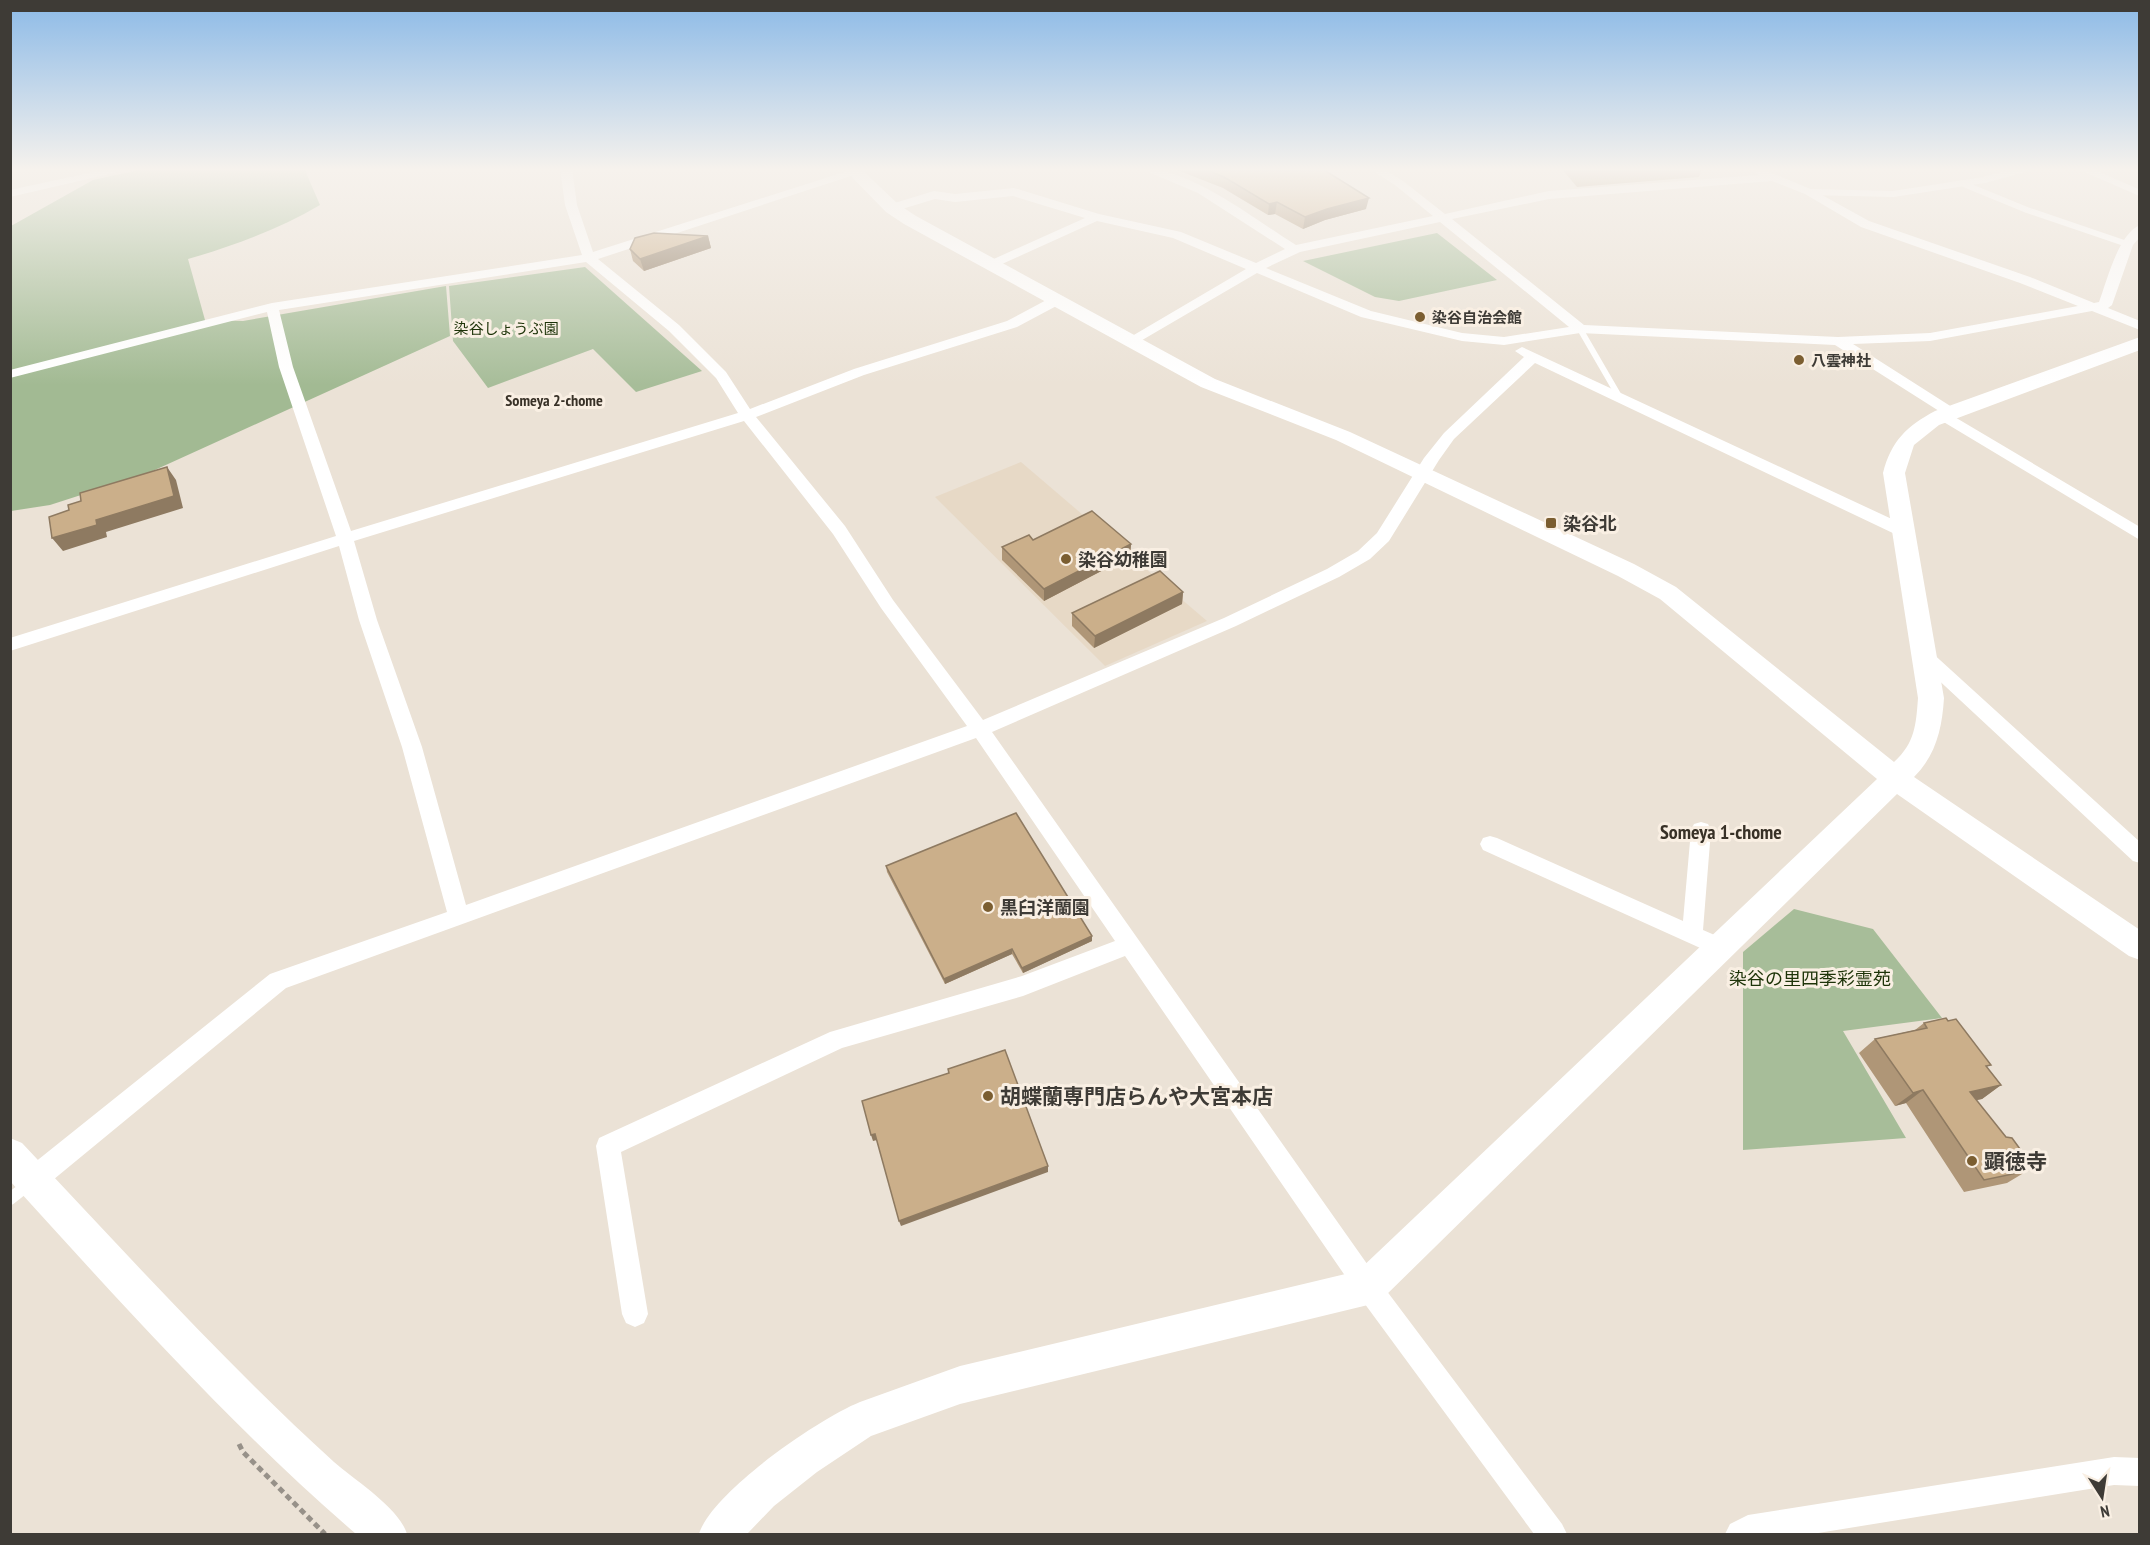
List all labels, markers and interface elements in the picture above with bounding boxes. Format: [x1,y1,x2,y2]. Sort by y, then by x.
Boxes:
place label: 染谷自治会館 [1432,308,1522,327]
marker: 染谷自治会館 [1413,310,1427,324]
park label: 染谷しょうぶ園 [453,319,559,338]
place label: 八雲神社 [1811,351,1871,370]
marker: 八雲神社 [1792,353,1806,367]
district label: Someya 2-chome [505,390,603,410]
place label: 染谷北 [1563,512,1617,535]
marker: 染谷北 [1544,516,1558,530]
place label: 染谷幼稚園 [1078,548,1168,571]
marker: 染谷幼稚園 [1059,552,1073,566]
district label: Someya 1-chome [1660,819,1782,845]
place label: 黒臼洋蘭園 [1000,896,1090,919]
marker: 黒臼洋蘭園 [981,900,995,914]
park label: 染谷の里四季彩霊苑 [1729,967,1891,990]
place label: 胡蝶蘭専門店らんや大宮本店 [1000,1083,1273,1110]
marker: 胡蝶蘭専門店らんや大宮本店 [981,1089,995,1103]
place label: 顕徳寺 [1984,1148,2047,1175]
marker: 顕徳寺 [1965,1154,1979,1168]
north arrow [2072,1467,2132,1527]
text: N [2099,1501,2111,1522]

